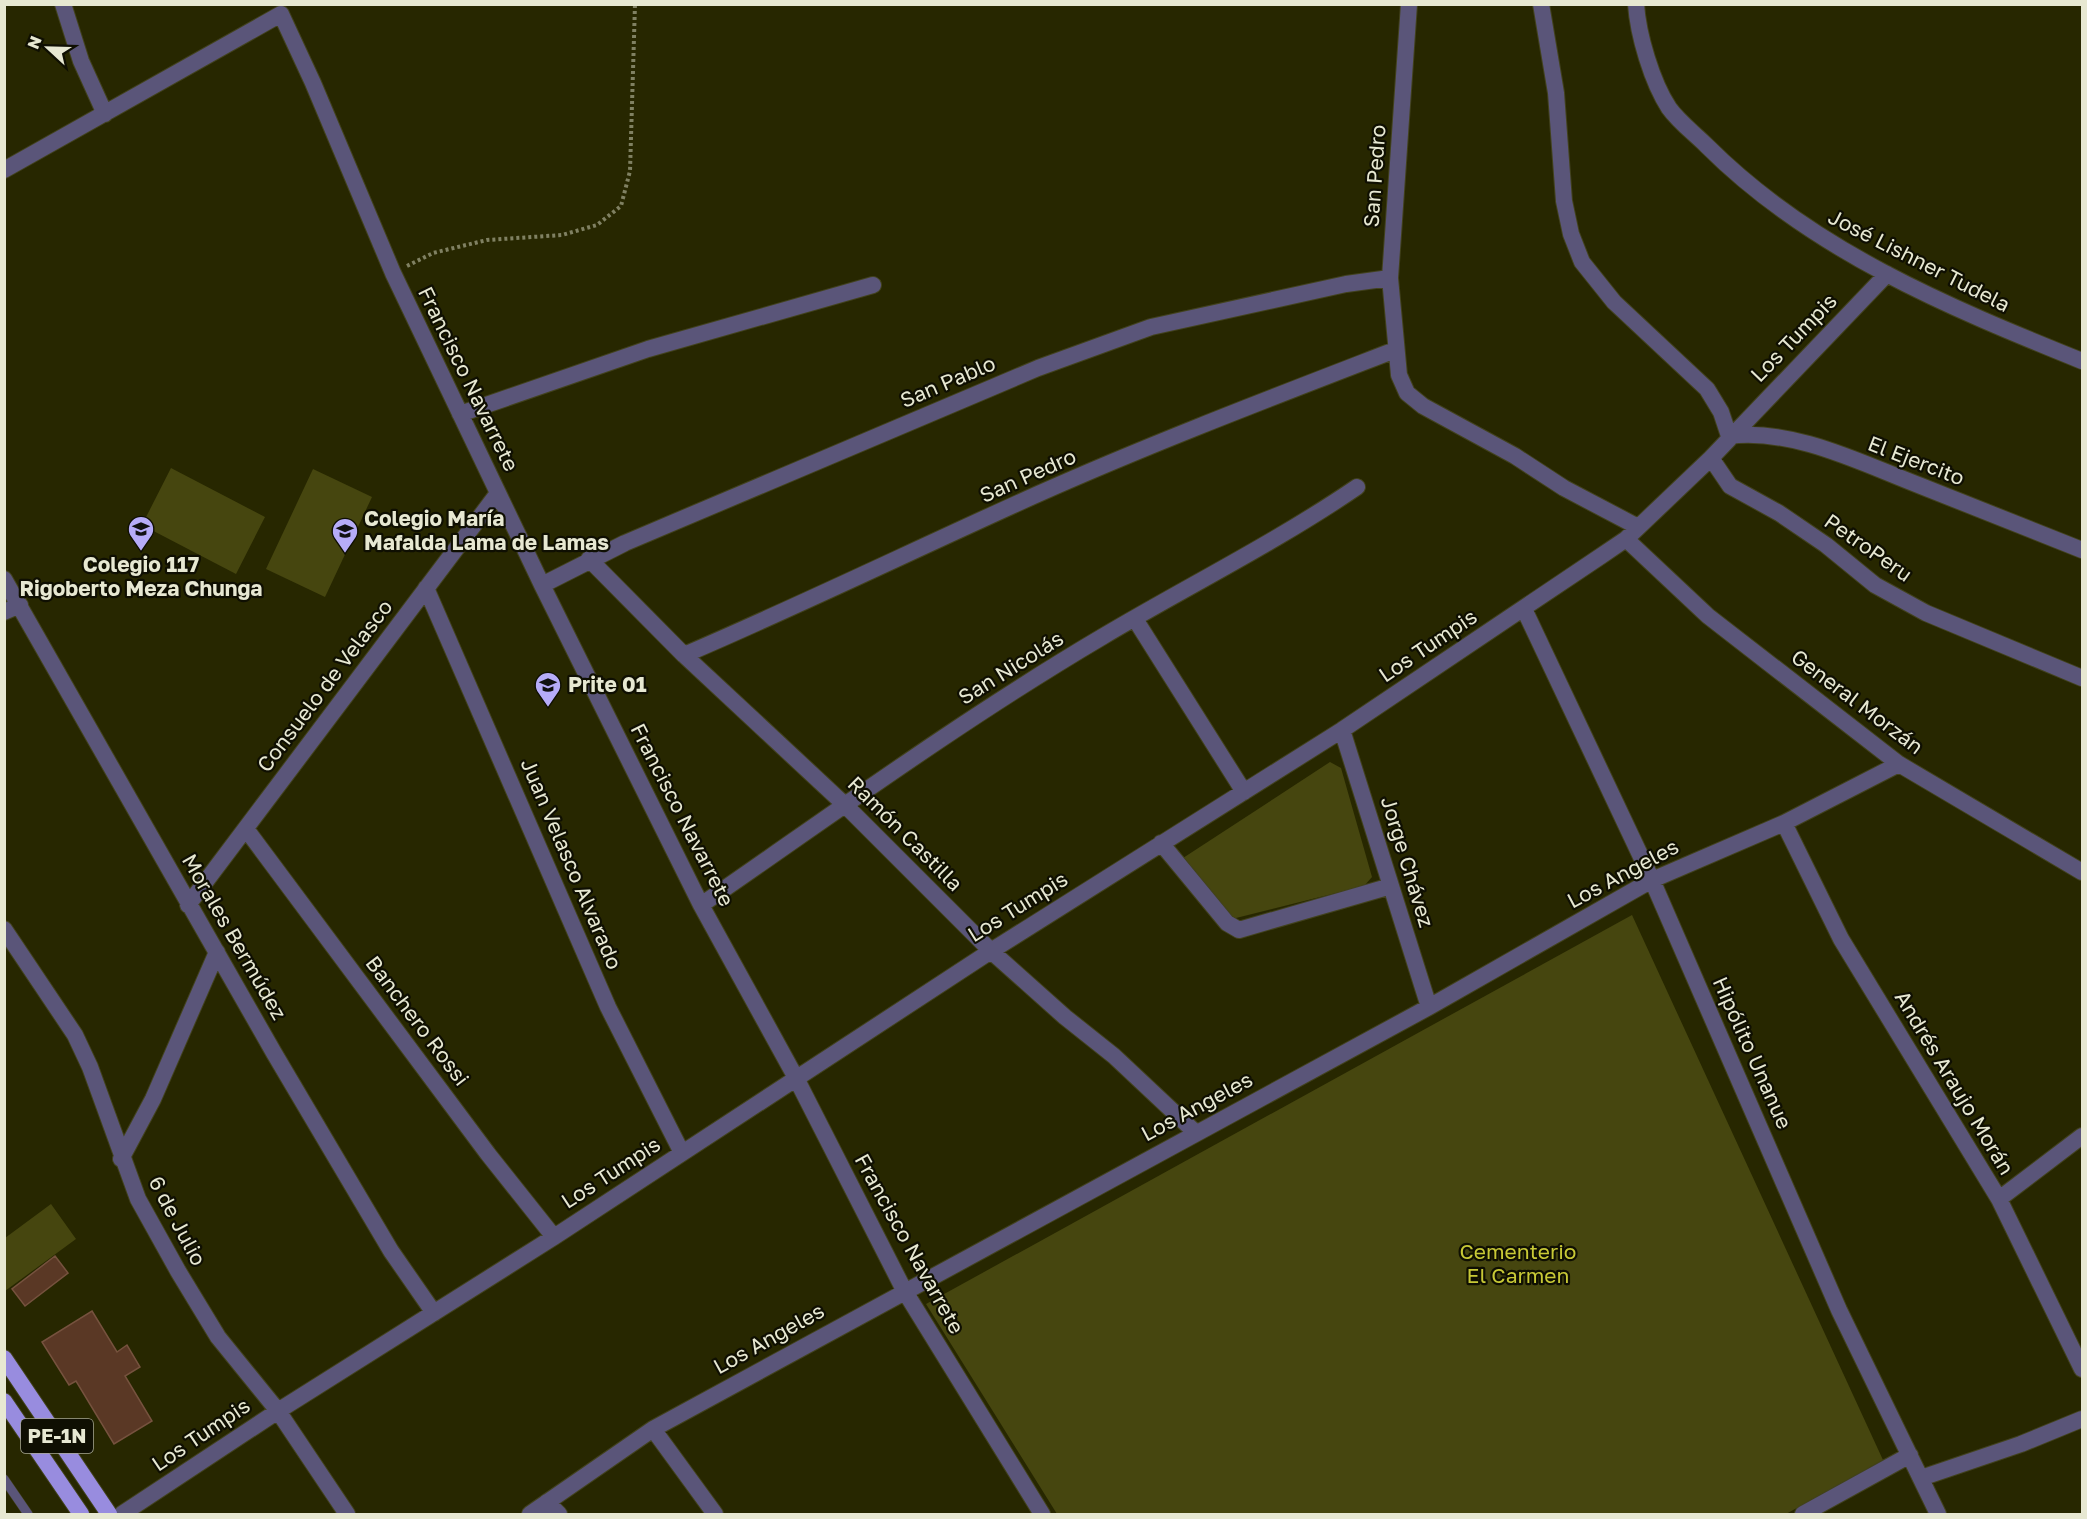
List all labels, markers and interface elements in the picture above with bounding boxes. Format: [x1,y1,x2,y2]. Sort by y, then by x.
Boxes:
north arrow [18,18,78,78]
text: N [23,33,46,52]
street label: San Pedro [1357,124,1391,228]
street label: José Lishner Tudela [1824,203,2015,317]
street label: Francisco Navarrete [413,282,525,475]
street label: Los Tumpis [1745,288,1842,387]
street label: San Pablo [896,349,999,413]
street label: El Ejercito [1864,430,1968,490]
street label: San Pedro [975,442,1080,508]
place label: Colegio María Mafalda Lama de Lamas [364,505,609,555]
street label: PetroPeru [1820,507,1918,587]
school or university icon: Colegio 117 Rigoberto Meza Chunga [126,514,156,552]
school or university icon: Colegio María Mafalda Lama de Lamas [330,516,360,554]
place label: Colegio 117 Rigoberto Meza Chunga [19,551,263,601]
street label: Consuelo de Velasco [251,594,398,777]
street label: Los Tumpis [1373,603,1481,687]
street label: San Nicolás [953,625,1068,710]
street label: General Morzán [1787,643,1929,759]
school or university icon: Prite 01 [533,670,563,708]
place label: Prite 01 [568,671,647,697]
street label: Francisco Navarrete [625,719,740,910]
street label: Juan Velasco Alvarado [516,754,628,973]
street label: Ramón Castilla [843,770,969,896]
street label: Jorge Chávez [1376,793,1440,930]
street label: Los Angeles [1562,833,1683,913]
street label: Morales Bermúdez [177,849,293,1024]
street label: Los Tumpis [963,865,1072,947]
street label: Banchero Rossi [361,950,475,1090]
street label: Hipólito Unanue [1708,973,1798,1133]
street label: Andrés Araujo Morán [1890,986,2020,1179]
street label: Los Angeles [1136,1066,1257,1146]
street label: Los Tumpis [556,1131,665,1214]
street label: Francisco Navarrete [850,1149,970,1338]
street label: 6 de Julio [143,1171,212,1270]
park label: Cementerio El Carmen [1460,1238,1576,1288]
street label: Los Angeles [709,1297,828,1379]
street label: Los Tumpis [146,1392,254,1476]
road number: PE-1N [21,1419,93,1453]

